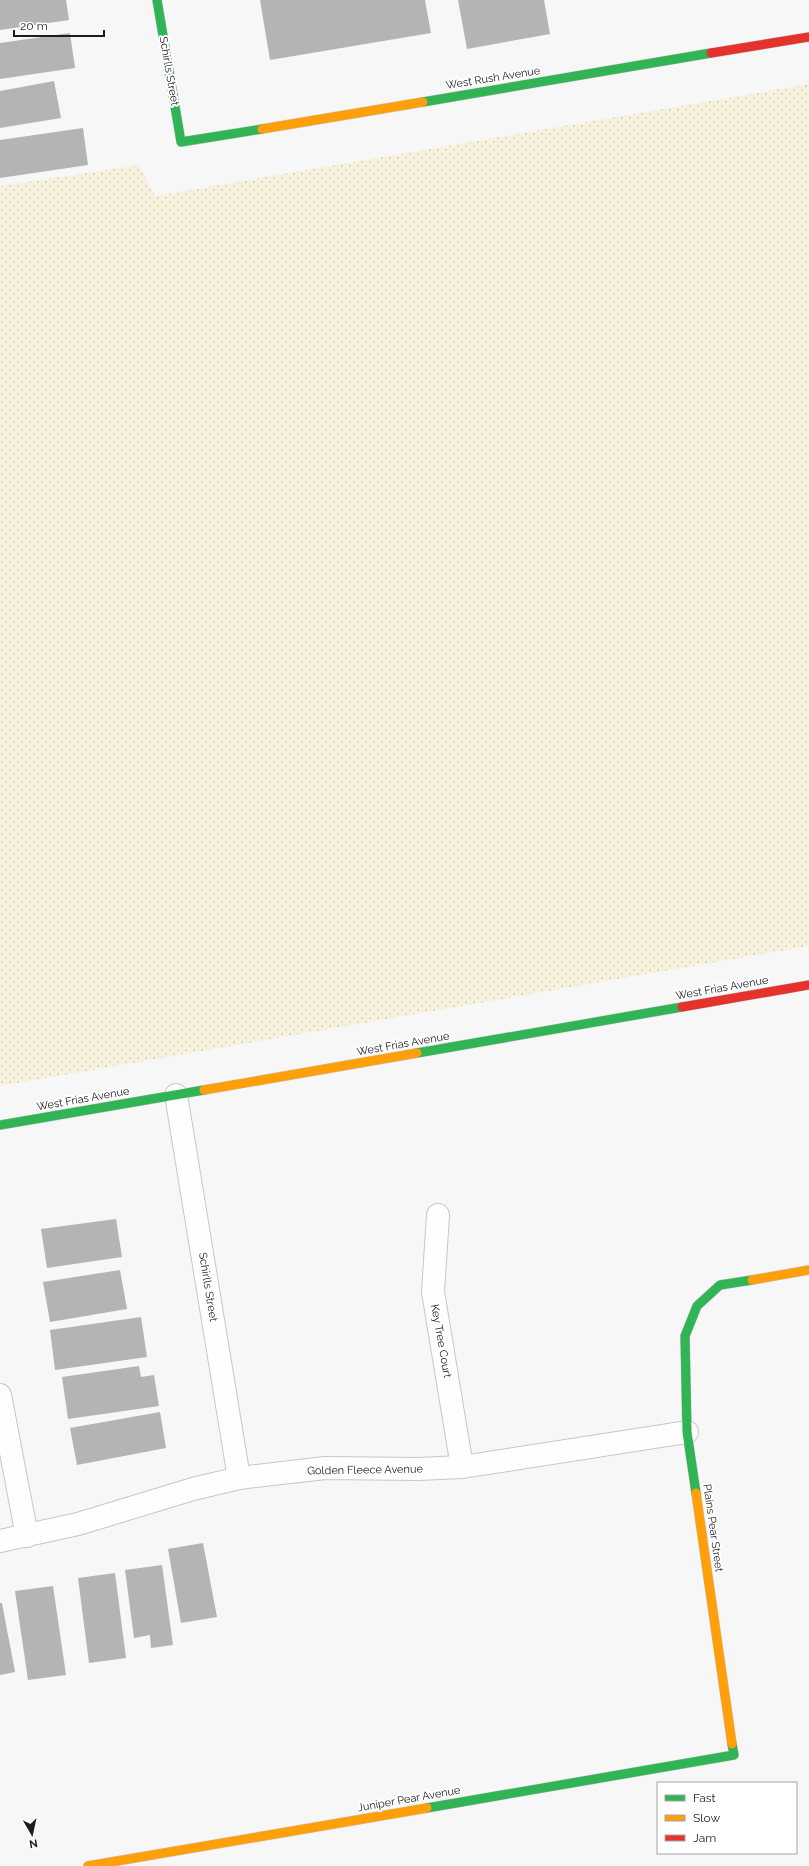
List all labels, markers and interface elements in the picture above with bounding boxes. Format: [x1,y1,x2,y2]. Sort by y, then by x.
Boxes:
scale bar [14,12,104,38]
text: 20 m [20,19,48,33]
street label: Schirlls Street [157,35,182,107]
street label: West Rush Avenue [445,64,542,92]
street label: West Frias Avenue [675,973,770,1003]
street label: West Frias Avenue [356,1029,451,1059]
street label: West Frias Avenue [36,1084,131,1114]
street label: Schirlls Street [196,1251,220,1323]
street label: Key Tree Court [428,1303,454,1379]
street label: Golden Fleece Avenue [307,1462,424,1478]
street label: Plains Pear Street [700,1483,726,1573]
legend [657,1782,797,1854]
street label: Juniper Pear Avenue [357,1783,462,1814]
text: Fast [693,1791,716,1805]
text: Slow [693,1811,720,1825]
north arrow [12,1814,52,1854]
text: Jam [693,1831,716,1845]
text: N [28,1836,39,1850]

